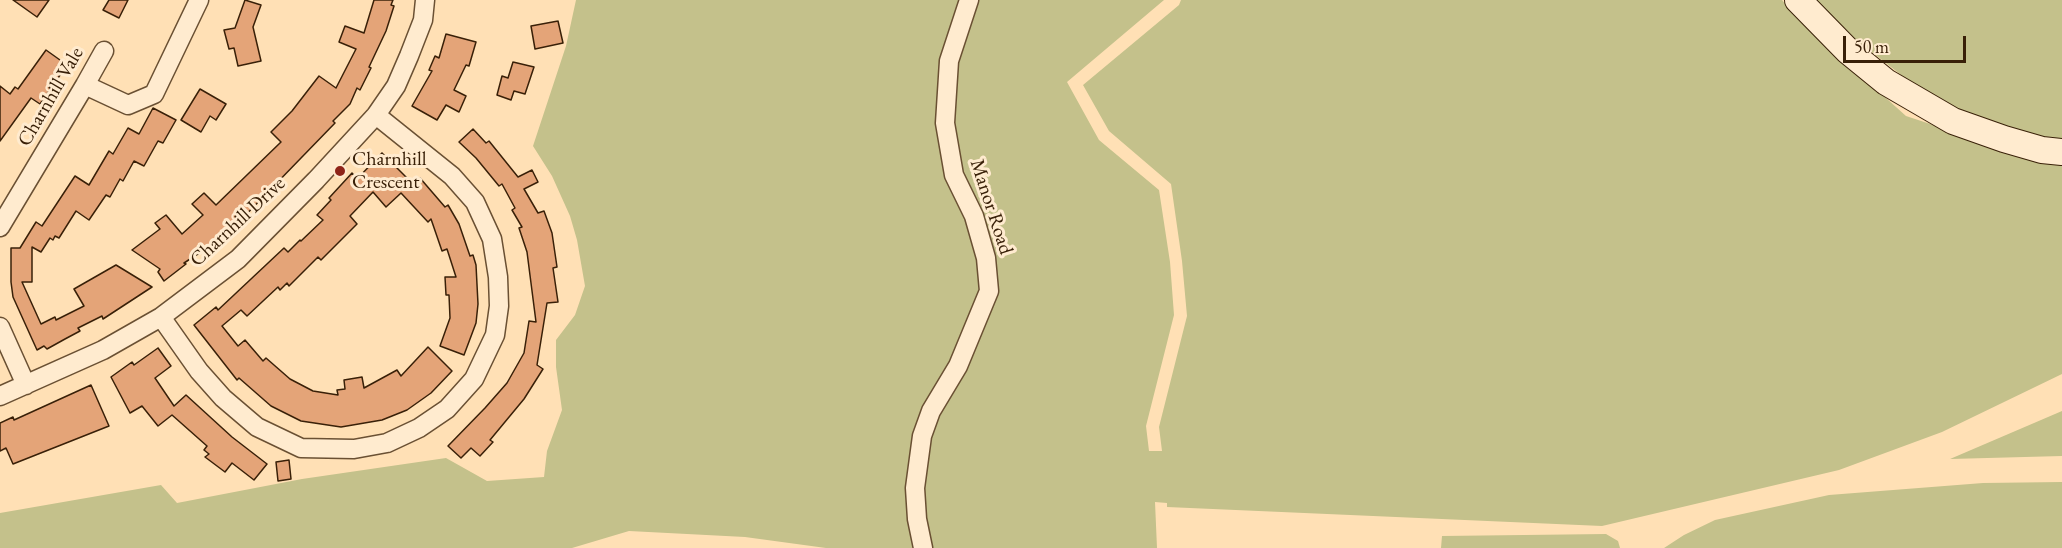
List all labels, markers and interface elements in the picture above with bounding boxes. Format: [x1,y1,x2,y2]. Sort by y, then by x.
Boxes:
scale bar [1846,24,1969,62]
text: 50 m [1854,35,1889,58]
street label: Charnhill Vale [13,43,89,151]
place label: Charnhill Crescent [352,148,427,195]
street label: Manor Road [964,156,1018,258]
marker: Charnhill Crescent [333,164,347,178]
street label: Charnhill Drive [185,172,291,272]

